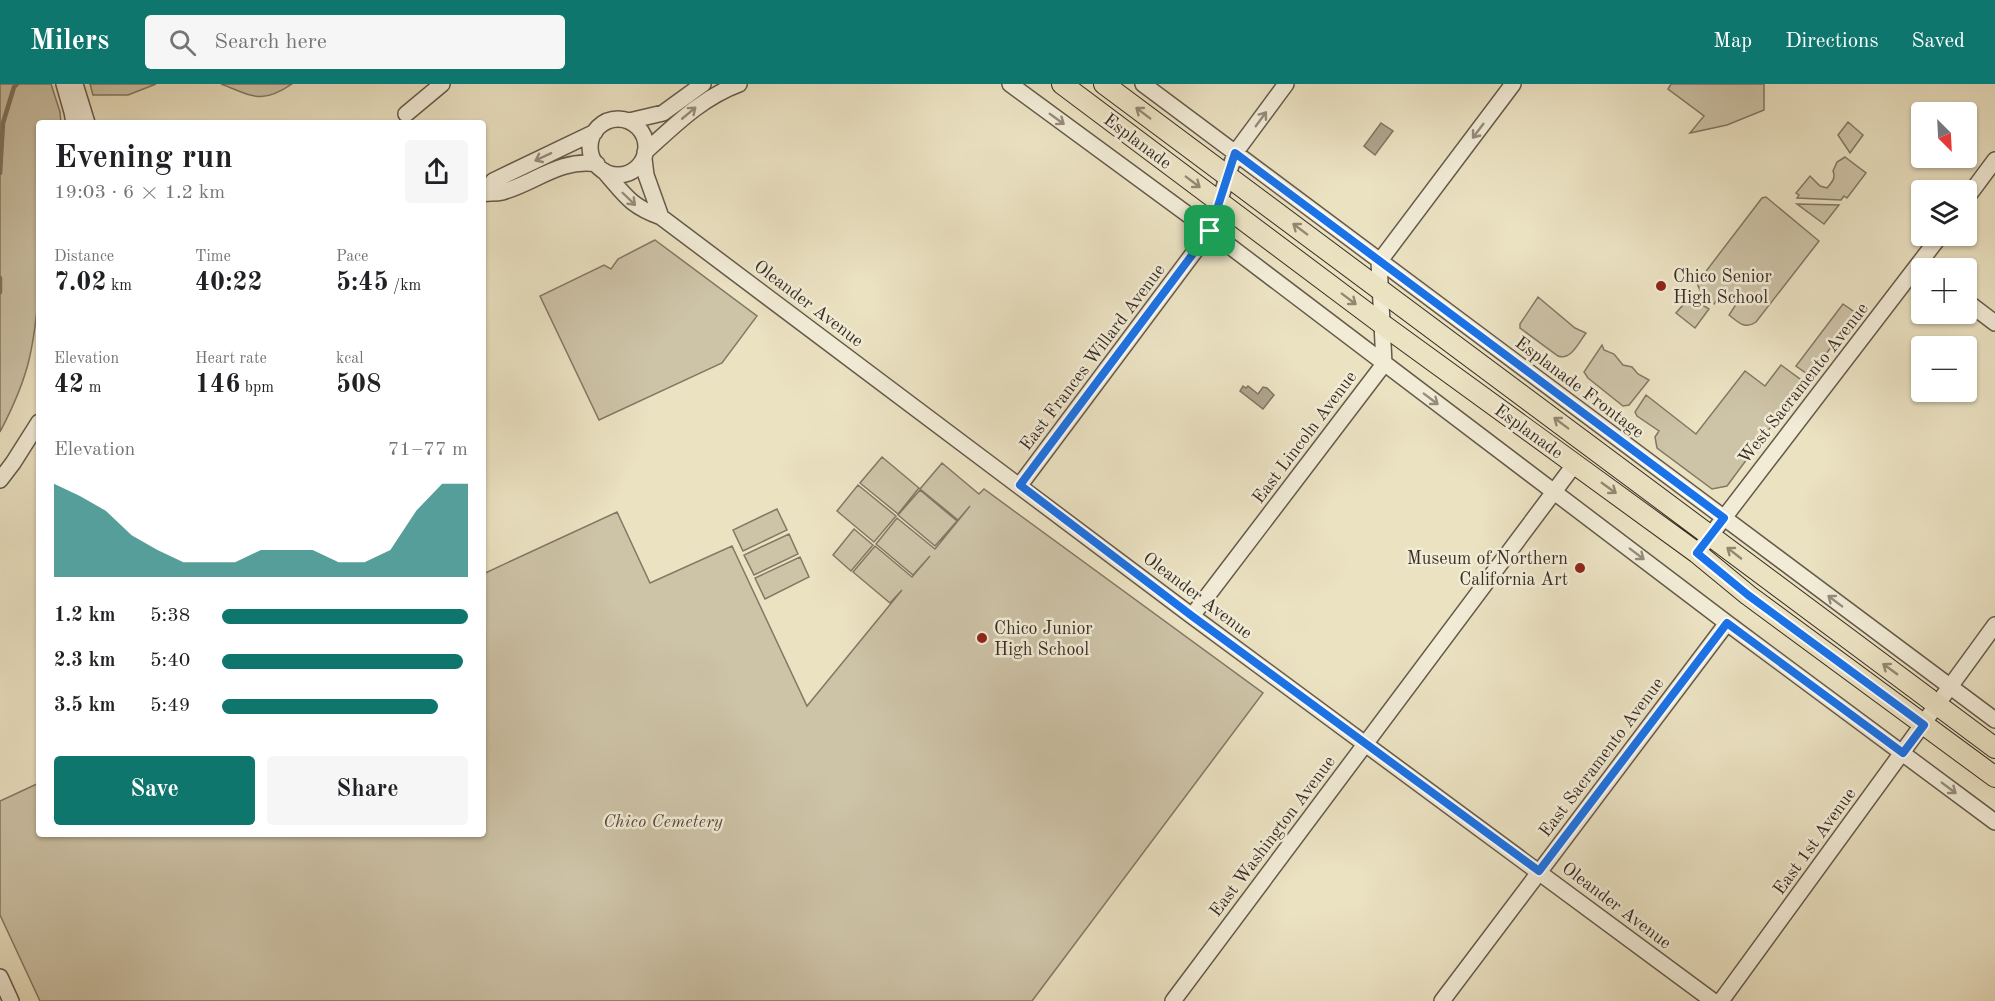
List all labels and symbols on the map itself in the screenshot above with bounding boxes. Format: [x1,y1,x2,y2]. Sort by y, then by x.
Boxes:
north arrow [1911,102,1977,168]
one-way arrow [681,107,697,120]
one-way arrow [1136,107,1152,119]
street label: Esplanade [1100,111,1175,173]
one-way arrow [1254,111,1267,127]
one-way arrow [1048,112,1064,125]
one-way arrow [1471,122,1484,138]
one-way arrow [534,152,552,164]
one-way arrow [1185,176,1201,189]
one-way arrow [622,191,637,206]
pin [1184,205,1235,256]
one-way arrow [1292,223,1308,236]
street label: Oleander Avenue [750,257,866,351]
street label: East Frances Willard Avenue [1017,261,1169,454]
place label: Chico Senior High School [1673,268,1772,307]
marker: Chico Senior High School [1654,279,1668,293]
one-way arrow [1341,293,1357,306]
street label: West Sacramento Avenue [1735,300,1872,467]
street label: Esplanade Frontage [1511,331,1649,443]
street label: East Lincoln Avenue [1249,368,1360,507]
one-way arrow [1422,392,1438,405]
street label: Esplanade [1490,399,1568,463]
one-way arrow [1554,417,1570,430]
one-way arrow [1600,482,1616,494]
one-way arrow [1726,546,1742,559]
one-way arrow [1629,547,1645,560]
street label: Oleander Avenue [1139,549,1255,643]
place label: Museum of Northern California Art [1407,550,1568,589]
marker: Museum of Northern California Art [1573,561,1587,575]
one-way arrow [1828,595,1844,607]
place label: Chico Junior High School [994,620,1093,659]
marker: Chico Junior High School [975,631,989,645]
one-way arrow [1883,663,1899,676]
street label: East Sacramento Avenue [1536,675,1667,841]
street label: East Washington Avenue [1207,753,1339,920]
one-way arrow [1941,781,1957,794]
street label: East 1st Avenue [1770,785,1859,898]
park label: Chico Cemetery [603,813,724,831]
street label: Oleander Avenue [1558,859,1674,953]

